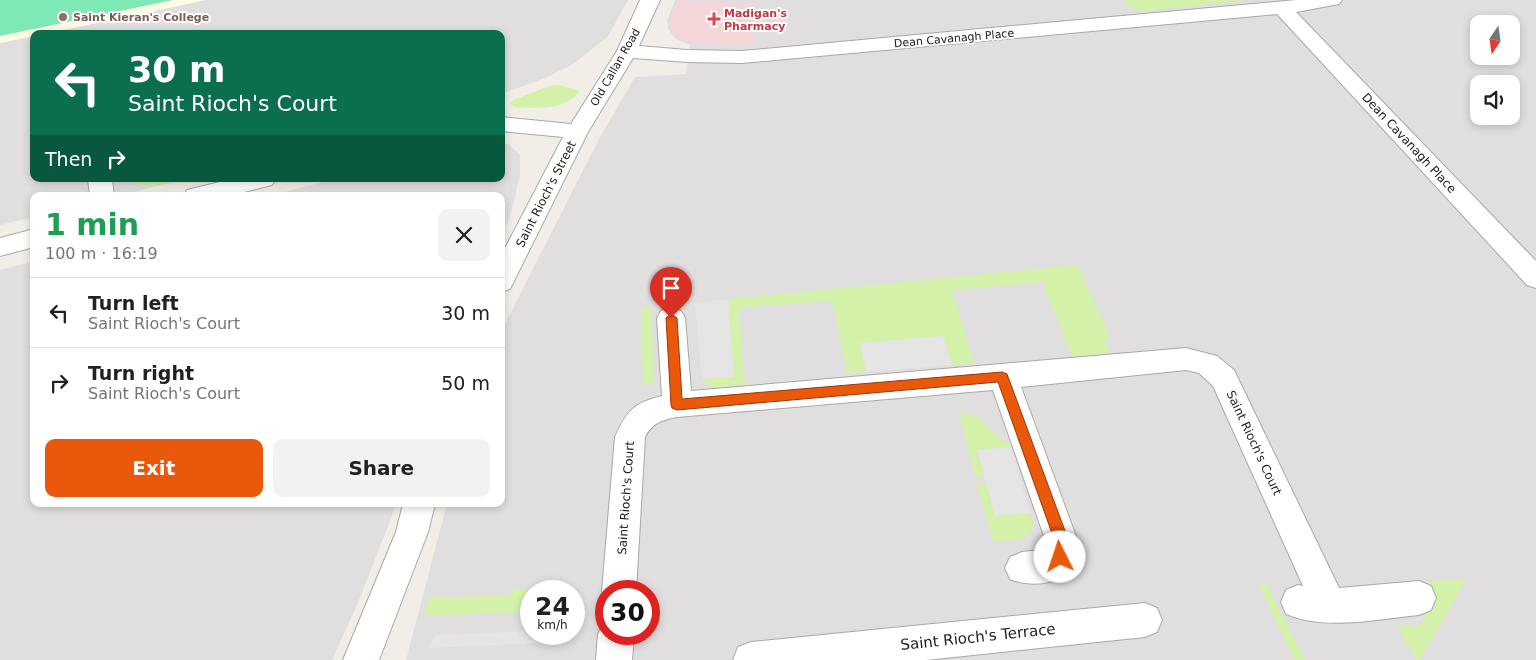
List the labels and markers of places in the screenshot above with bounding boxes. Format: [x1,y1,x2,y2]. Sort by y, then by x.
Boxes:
place label: Madigan's Pharmacy [724,7,788,33]
marker: Saint Kieran's College [57,11,69,23]
place label: Saint Kieran's College [73,11,209,24]
marker: Madigan's Pharmacy [708,13,720,25]
pin [650,267,692,318]

